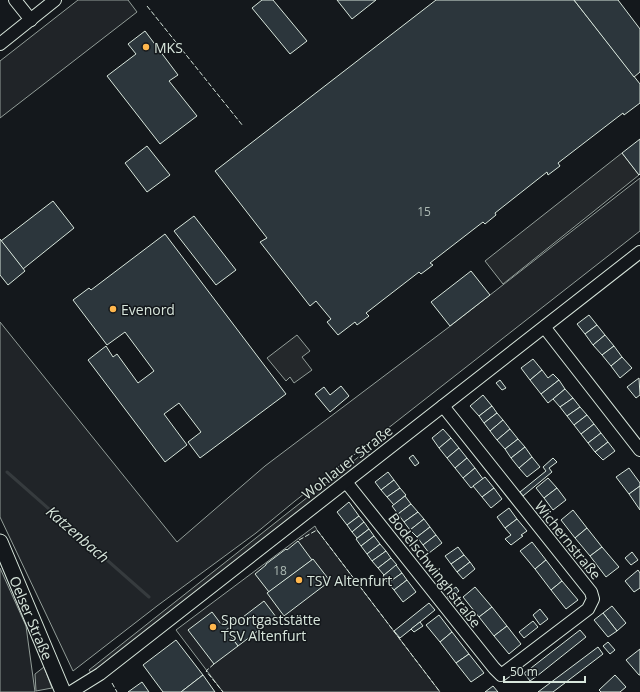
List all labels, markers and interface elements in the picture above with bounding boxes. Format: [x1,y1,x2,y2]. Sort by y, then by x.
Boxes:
place label: MKS [154,38,183,57]
marker: MKS [141,42,151,52]
house number: 15 [417,203,431,220]
place label: Evenord [121,300,175,319]
marker: Evenord [108,304,118,314]
street label: Wohlauer Straße [298,421,396,503]
street label: Wichernstraße [531,497,606,583]
water label: Katzenbach [42,501,114,567]
street label: Bodelschwinghstraße [384,509,486,631]
house number: 18 [273,562,287,579]
place label: TSV Altenfurt [307,571,392,590]
street label: Oelser Straße [6,573,58,662]
marker: TSV Altenfurt [294,575,304,585]
place label: Sportgaststätte TSV Altenfurt [221,610,321,645]
marker: Sportgaststätte TSV Altenfurt [208,622,218,632]
scale bar [504,658,585,684]
text: 50 m [510,663,538,680]

